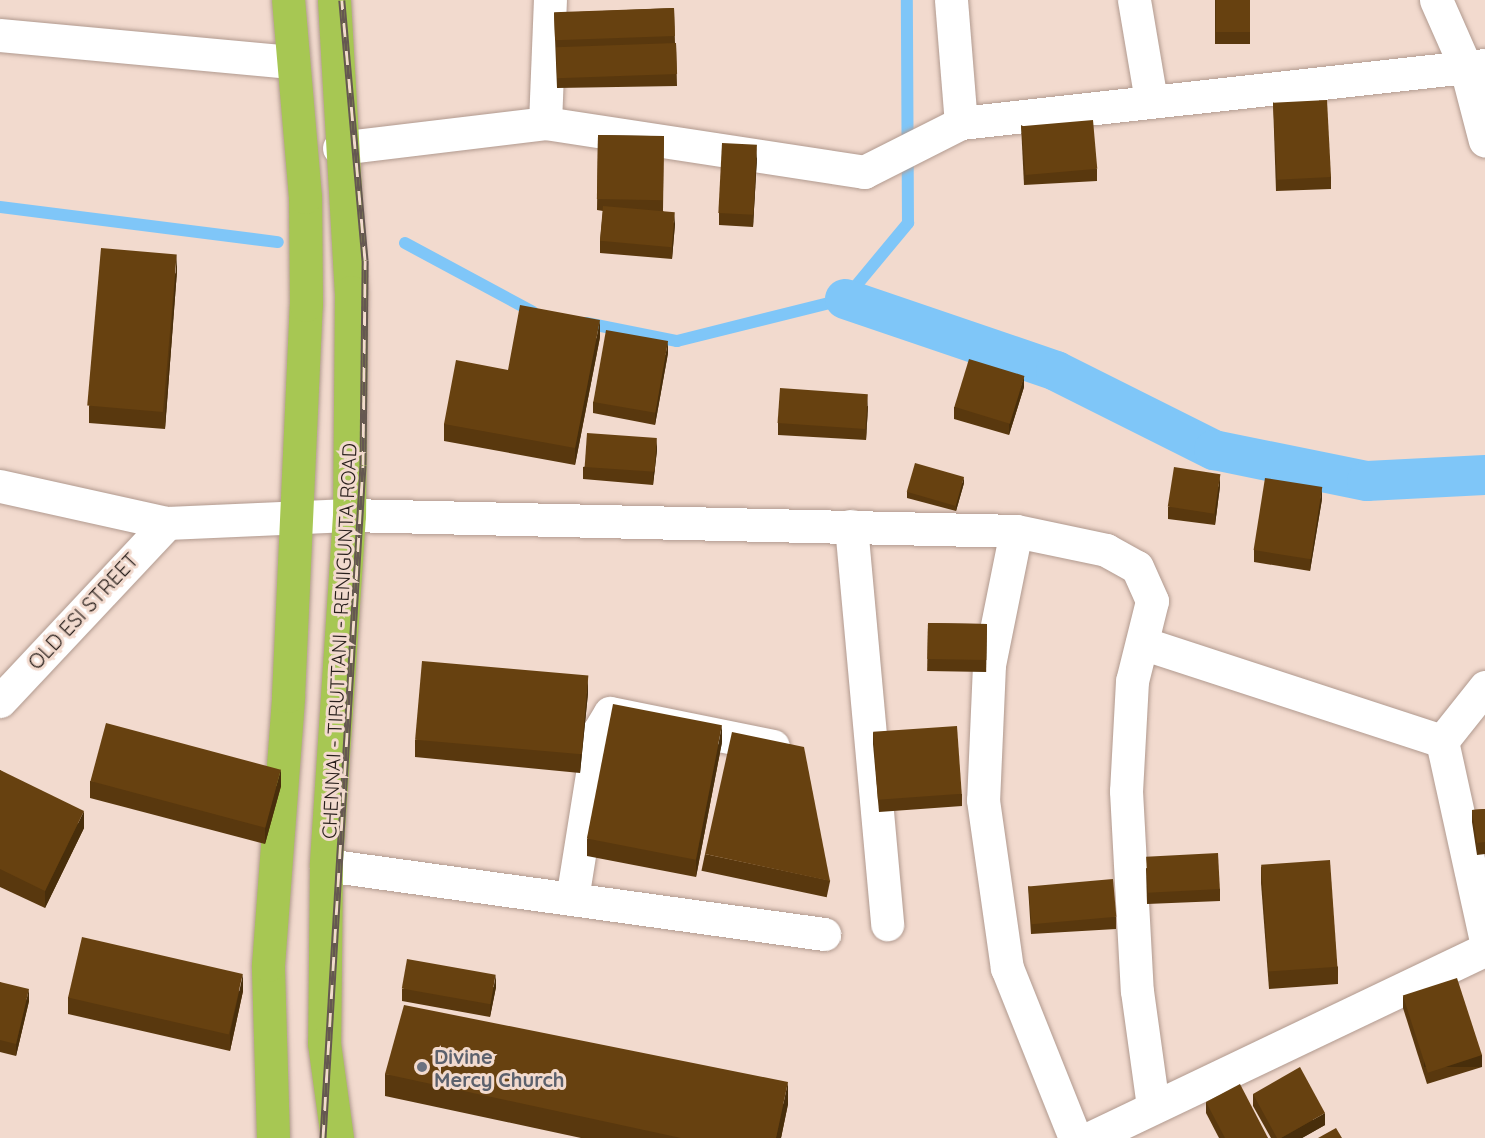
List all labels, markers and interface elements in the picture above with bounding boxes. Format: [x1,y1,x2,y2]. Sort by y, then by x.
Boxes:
street label: CHENNAI - TIRUTTANI - RENIGUNTA ROAD [317,442,361,840]
street label: OLD ESI STREET [23,548,143,674]
place label: Divine Mercy Church [434,1044,565,1091]
marker: Divine Mercy Church [415,1060,429,1074]

